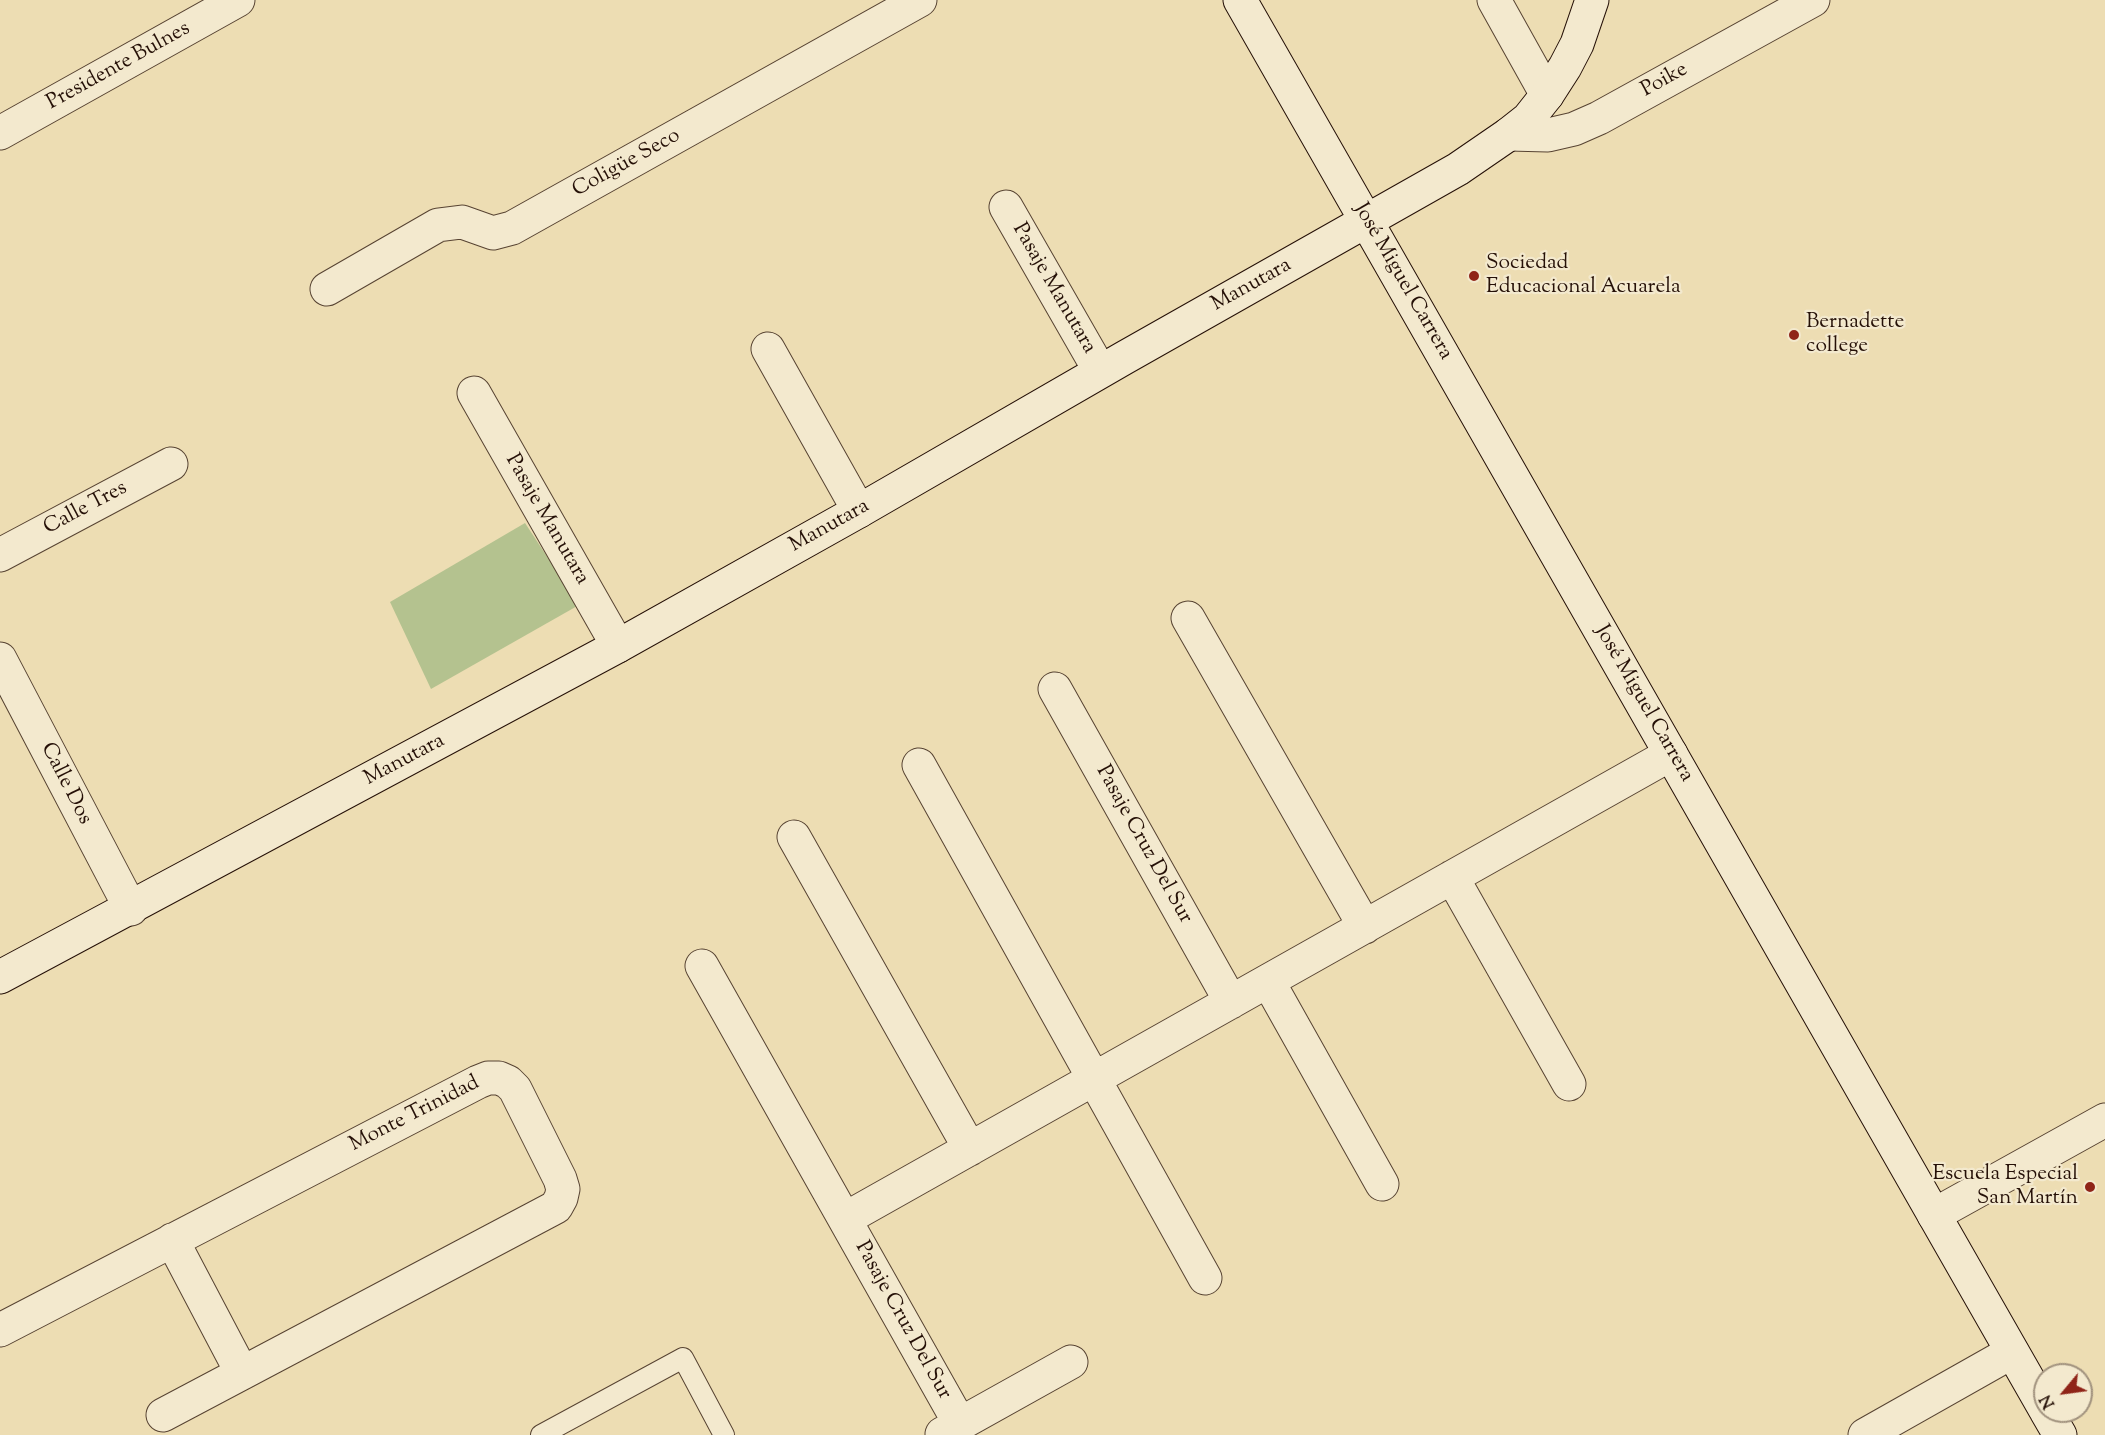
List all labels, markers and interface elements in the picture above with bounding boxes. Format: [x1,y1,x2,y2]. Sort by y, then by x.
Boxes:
street label: Presidente Bulnes [43,17,195,117]
street label: Poike [1637,58,1693,104]
street label: Coligüe Seco [569,124,685,204]
street label: José Miguel Carrera [1347,199,1457,365]
street label: Pasaje Manutara [1005,219,1101,359]
place label: Sociedad Educacional Acuarela [1486,251,1681,301]
street label: Manutara [1208,254,1296,318]
marker: Sociedad Educacional Acuarela [1467,269,1481,283]
place label: Bernadette college [1806,310,1904,360]
marker: Bernadette college [1787,328,1801,342]
street label: Pasaje Manutara [498,450,594,590]
street label: Calle Tres [40,477,132,541]
street label: Manutara [786,495,874,559]
street label: José Miguel Carrera [1588,621,1698,787]
street label: Manutara [360,729,450,793]
street label: Calle Dos [34,739,96,829]
street label: Pasaje Cruz Del Sur [1089,761,1197,929]
street label: Monte Trinidad [346,1071,484,1159]
place label: Escuela Especial San Martín [1932,1162,2078,1212]
marker: Escuela Especial San Martín [2083,1180,2097,1194]
street label: Pasaje Cruz Del Sur [848,1237,956,1405]
north arrow [2033,1363,2093,1423]
text: N [2035,1390,2062,1412]

